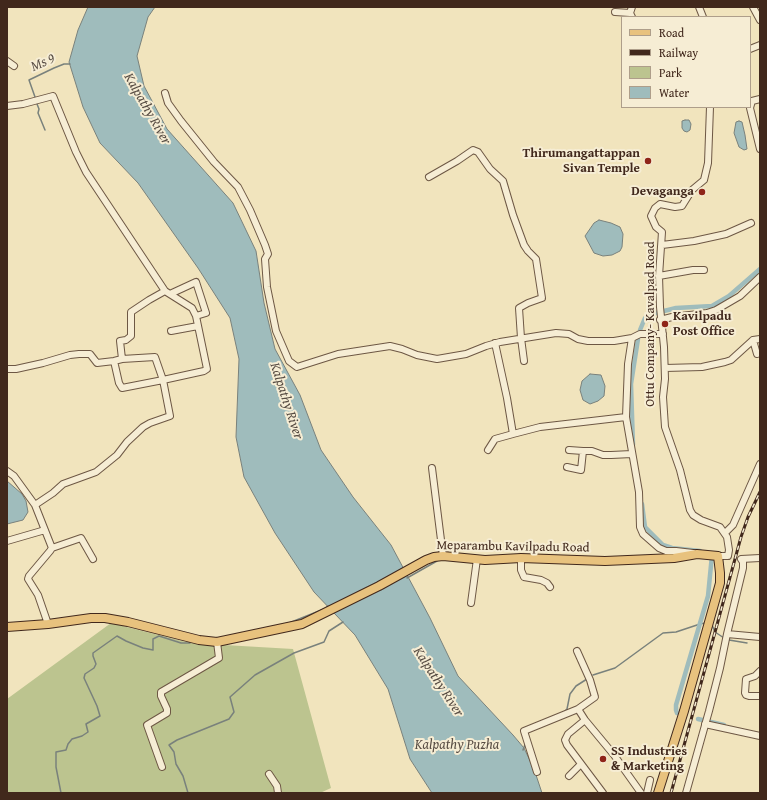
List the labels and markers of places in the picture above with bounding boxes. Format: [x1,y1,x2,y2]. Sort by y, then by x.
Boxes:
place label: Thirumangattappan Sivan Temple [523,146,640,177]
marker: Thirumangattappan Sivan Temple [643,156,653,166]
place label: Devaganga [631,184,694,200]
marker: Devaganga [697,187,707,197]
place label: Kavilpadu Post Office [673,309,735,340]
marker: Kavilpadu Post Office [660,319,670,329]
place label: SS Industries & Marketing [611,744,687,775]
marker: SS Industries & Marketing [598,754,608,764]

